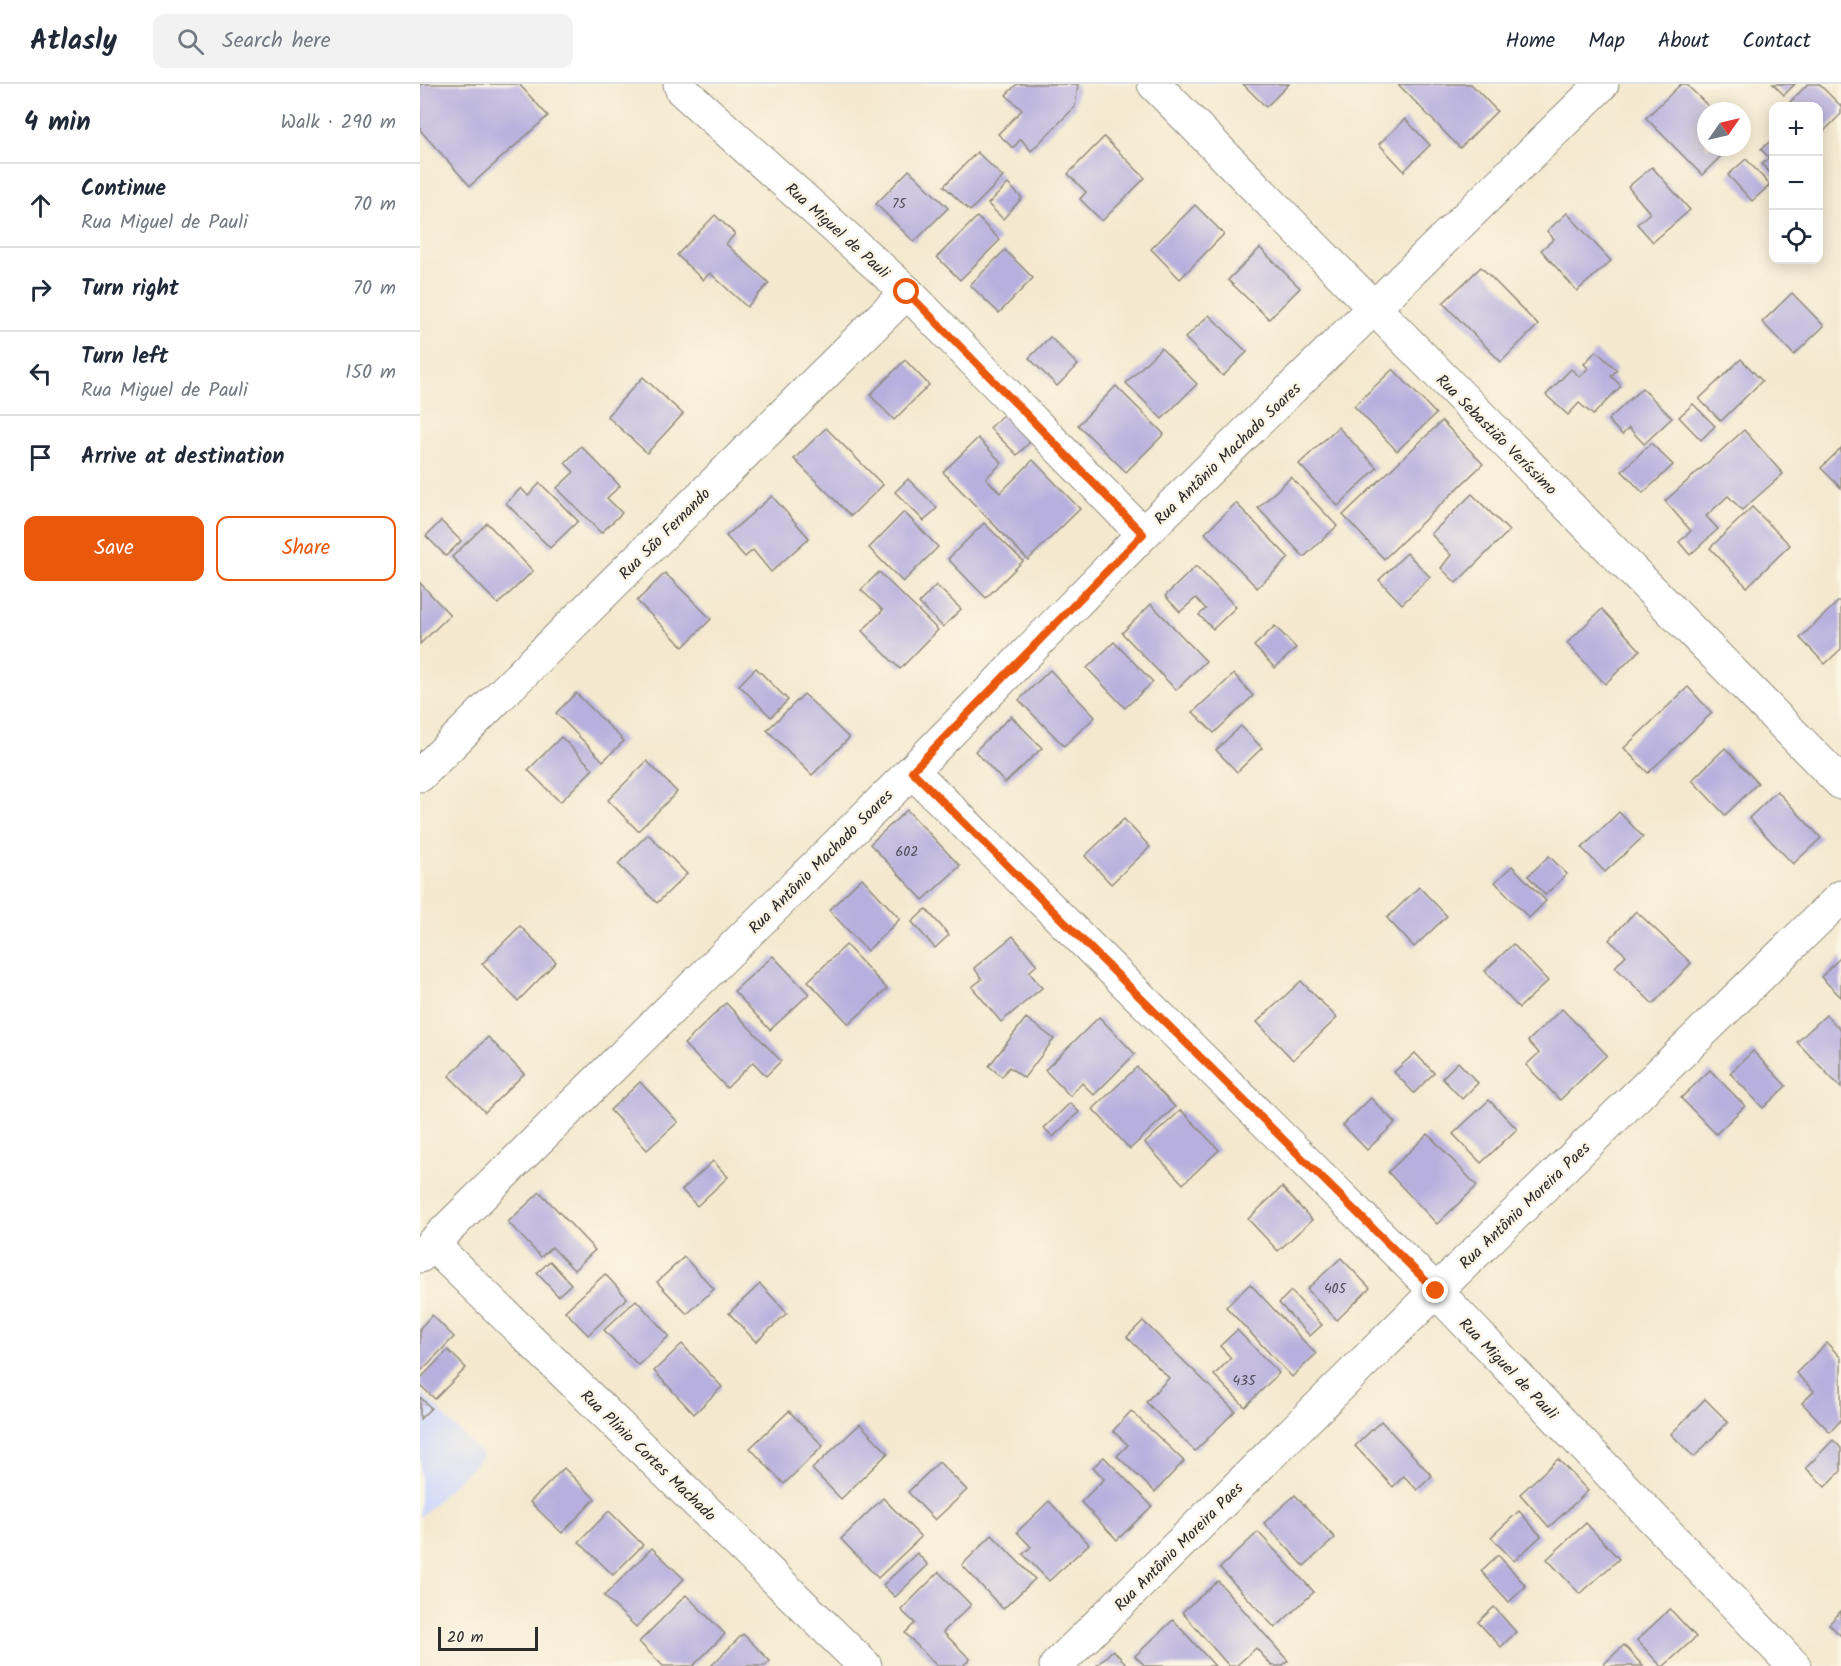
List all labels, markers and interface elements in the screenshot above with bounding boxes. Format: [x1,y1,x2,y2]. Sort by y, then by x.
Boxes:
search box [153,14,573,68]
text: Atlasly [30,19,117,64]
text: Search here [222,24,331,59]
icon: search [174,25,207,58]
text: Home [1506,25,1555,58]
text: Map [1588,25,1625,58]
text: About [1658,25,1709,58]
text: Contact [1742,25,1811,58]
text: 4 min [24,102,91,144]
north arrow [1697,102,1751,156]
map controls [1769,102,1823,264]
button: + [1769,102,1823,156]
text: Walk · 290 m [281,107,396,139]
button: − [1769,156,1823,210]
text: Continue [81,172,166,207]
street label: Rua Miguel de Pauli [779,177,896,286]
icon: ahead [24,189,57,222]
text: 70 m [353,189,396,221]
house number: 75 [892,193,907,215]
text: Rua Miguel de Pauli [81,207,248,239]
button: locate [1769,210,1823,264]
text: Turn right [81,272,179,307]
icon: right [24,273,57,306]
text: 70 m [353,273,396,305]
route start [893,278,919,304]
text: Turn left [81,340,168,375]
icon: left [24,357,57,390]
text: 150 m [345,357,396,389]
street label: Rua Sebastião Veríssimo [1430,369,1562,501]
text: Rua Miguel de Pauli [81,375,248,407]
street label: Rua Antônio Machado Soares [1149,377,1307,531]
text: Arrive at destination [81,440,284,475]
icon: arrive [24,441,57,474]
street label: Rua São Fernando [613,482,717,586]
button: Save [24,516,204,581]
button: Share [216,516,396,581]
street label: Rua Antônio Machado Soares [743,784,899,940]
house number: 602 [896,841,918,863]
street label: Rua Antônio Moreira Paes [1454,1136,1597,1276]
route end [1422,1277,1448,1303]
house number: 405 [1324,1278,1348,1300]
street label: Rua Miguel de Pauli [1453,1312,1564,1427]
house number: 435 [1232,1370,1257,1392]
street label: Rua Plínio Cortes Machado [574,1384,722,1528]
street label: Rua Antônio Moreira Paes [1109,1476,1250,1618]
scale bar [438,1624,538,1652]
text: 20 m [447,1625,483,1650]

